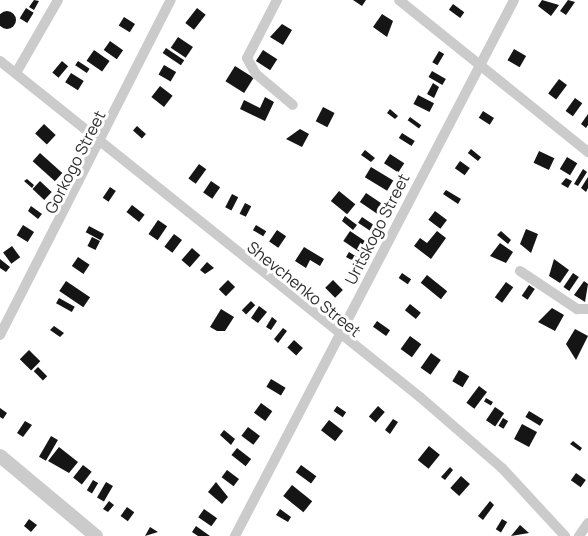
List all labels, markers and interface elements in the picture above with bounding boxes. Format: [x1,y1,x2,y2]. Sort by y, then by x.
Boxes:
street label: Gorkogo Street [41,107,109,217]
street label: Uritskogo Street [341,170,413,288]
street label: Shevchenko Street [243,237,365,341]

